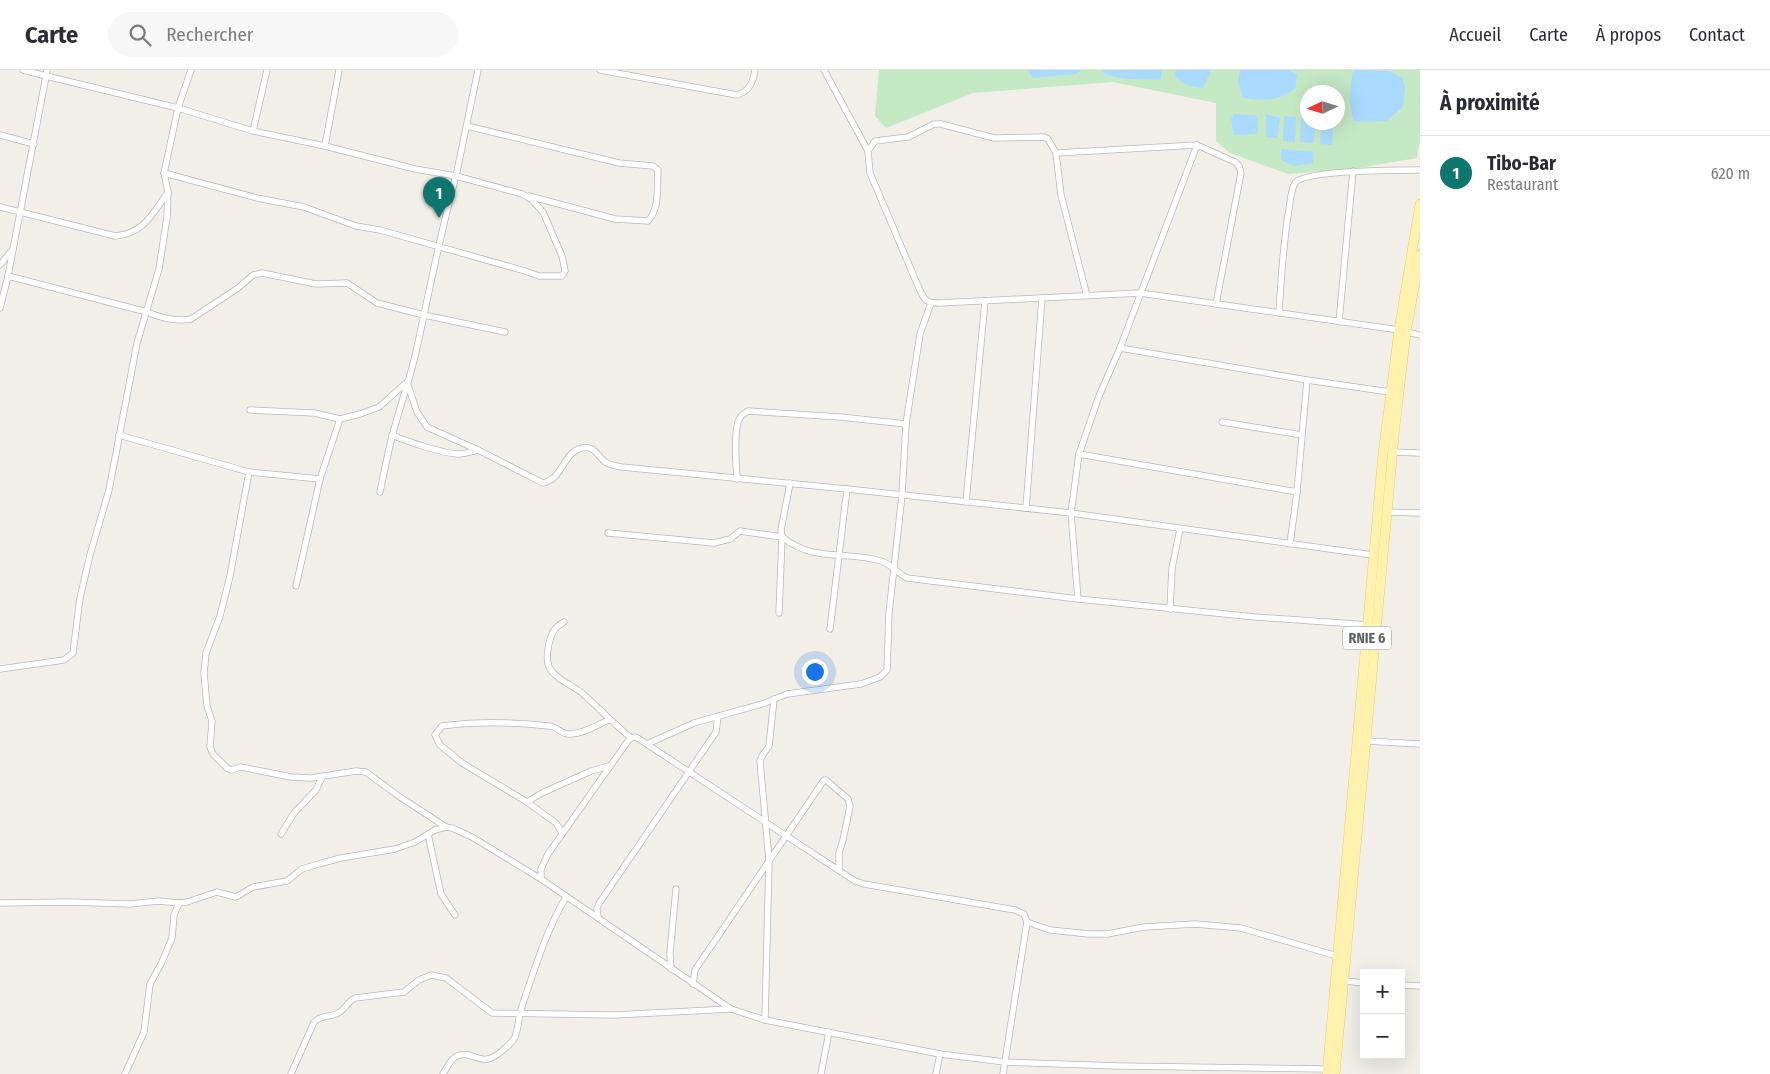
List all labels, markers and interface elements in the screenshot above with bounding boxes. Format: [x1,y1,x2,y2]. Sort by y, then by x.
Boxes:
search box [108,12,458,57]
text: Carte [25,21,78,49]
icon: search [126,21,154,49]
text: Rechercher [166,23,253,46]
text: Accueil [1449,24,1501,46]
text: Carte [1529,24,1568,46]
text: À propos [1596,24,1661,46]
text: Contact [1689,24,1745,46]
north arrow [1300,85,1345,130]
text: À proximité [1440,90,1540,116]
text: Tibo-Bar [1487,152,1556,175]
text: 1 [1453,164,1459,183]
text: 620 m [1711,164,1750,183]
text: Restaurant [1487,175,1558,194]
pin: 1 [423,177,455,218]
road number: RNIE 6 [1343,626,1391,650]
your location [802,659,828,685]
map controls [1360,969,1405,1059]
button: + [1360,969,1405,1014]
button: − [1360,1014,1405,1059]

